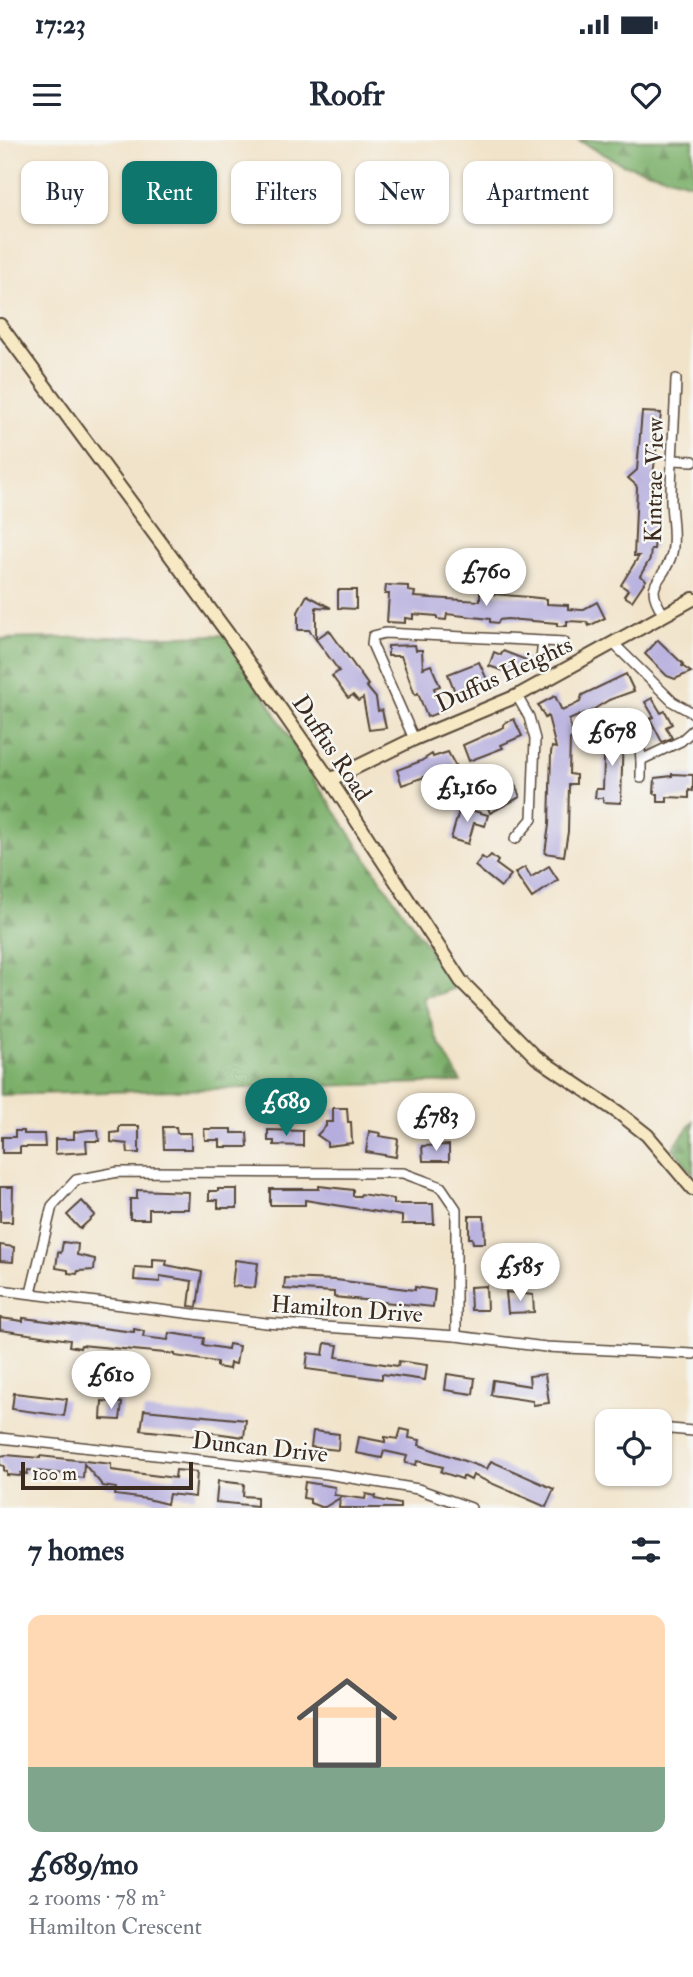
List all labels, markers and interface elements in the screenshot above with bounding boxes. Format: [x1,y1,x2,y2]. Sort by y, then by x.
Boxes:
text: 17:23 [35,9,86,41]
text: Roofr [309,75,384,115]
icon: menu [28,76,66,114]
icon: heart [627,76,665,114]
chip: Buy [21,161,108,224]
chip: Rent [122,161,217,224]
chip: Filters [231,161,341,224]
chip: New [355,161,449,224]
chip: Apartment [463,161,613,224]
street label: Kintrae View [638,416,671,543]
pin: £760 [445,548,527,608]
text: £760 [461,556,511,585]
street label: Duffus Heights [431,629,578,720]
street label: Duffus Road [285,689,379,807]
pin: £678 [571,708,653,768]
text: £678 [588,716,636,745]
pin: £1,160 [410,764,524,824]
text: £1,160 [437,772,497,801]
pin: £689 [245,1079,327,1138]
text: £689 [261,1086,311,1115]
pin: £783 [395,1094,477,1153]
text: £783 [413,1101,459,1130]
pin: £585 [479,1244,561,1303]
text: £585 [497,1251,543,1280]
street label: Hamilton Drive [270,1289,424,1330]
pin: £610 [70,1352,152,1411]
text: £610 [88,1359,134,1388]
map controls [595,1409,672,1486]
button: locate [595,1409,672,1486]
street label: Duncan Drive [191,1425,329,1470]
scale bar [21,1459,192,1491]
text: 100 m [32,1462,77,1486]
icon: filters [627,1531,665,1569]
text: 7 homes [28,1532,124,1569]
icon: home [284,1660,410,1786]
text: £689/mo [28,1846,138,1883]
text: 2 rooms · 78 m² [28,1883,166,1912]
text: Hamilton Crescent [28,1912,202,1941]

